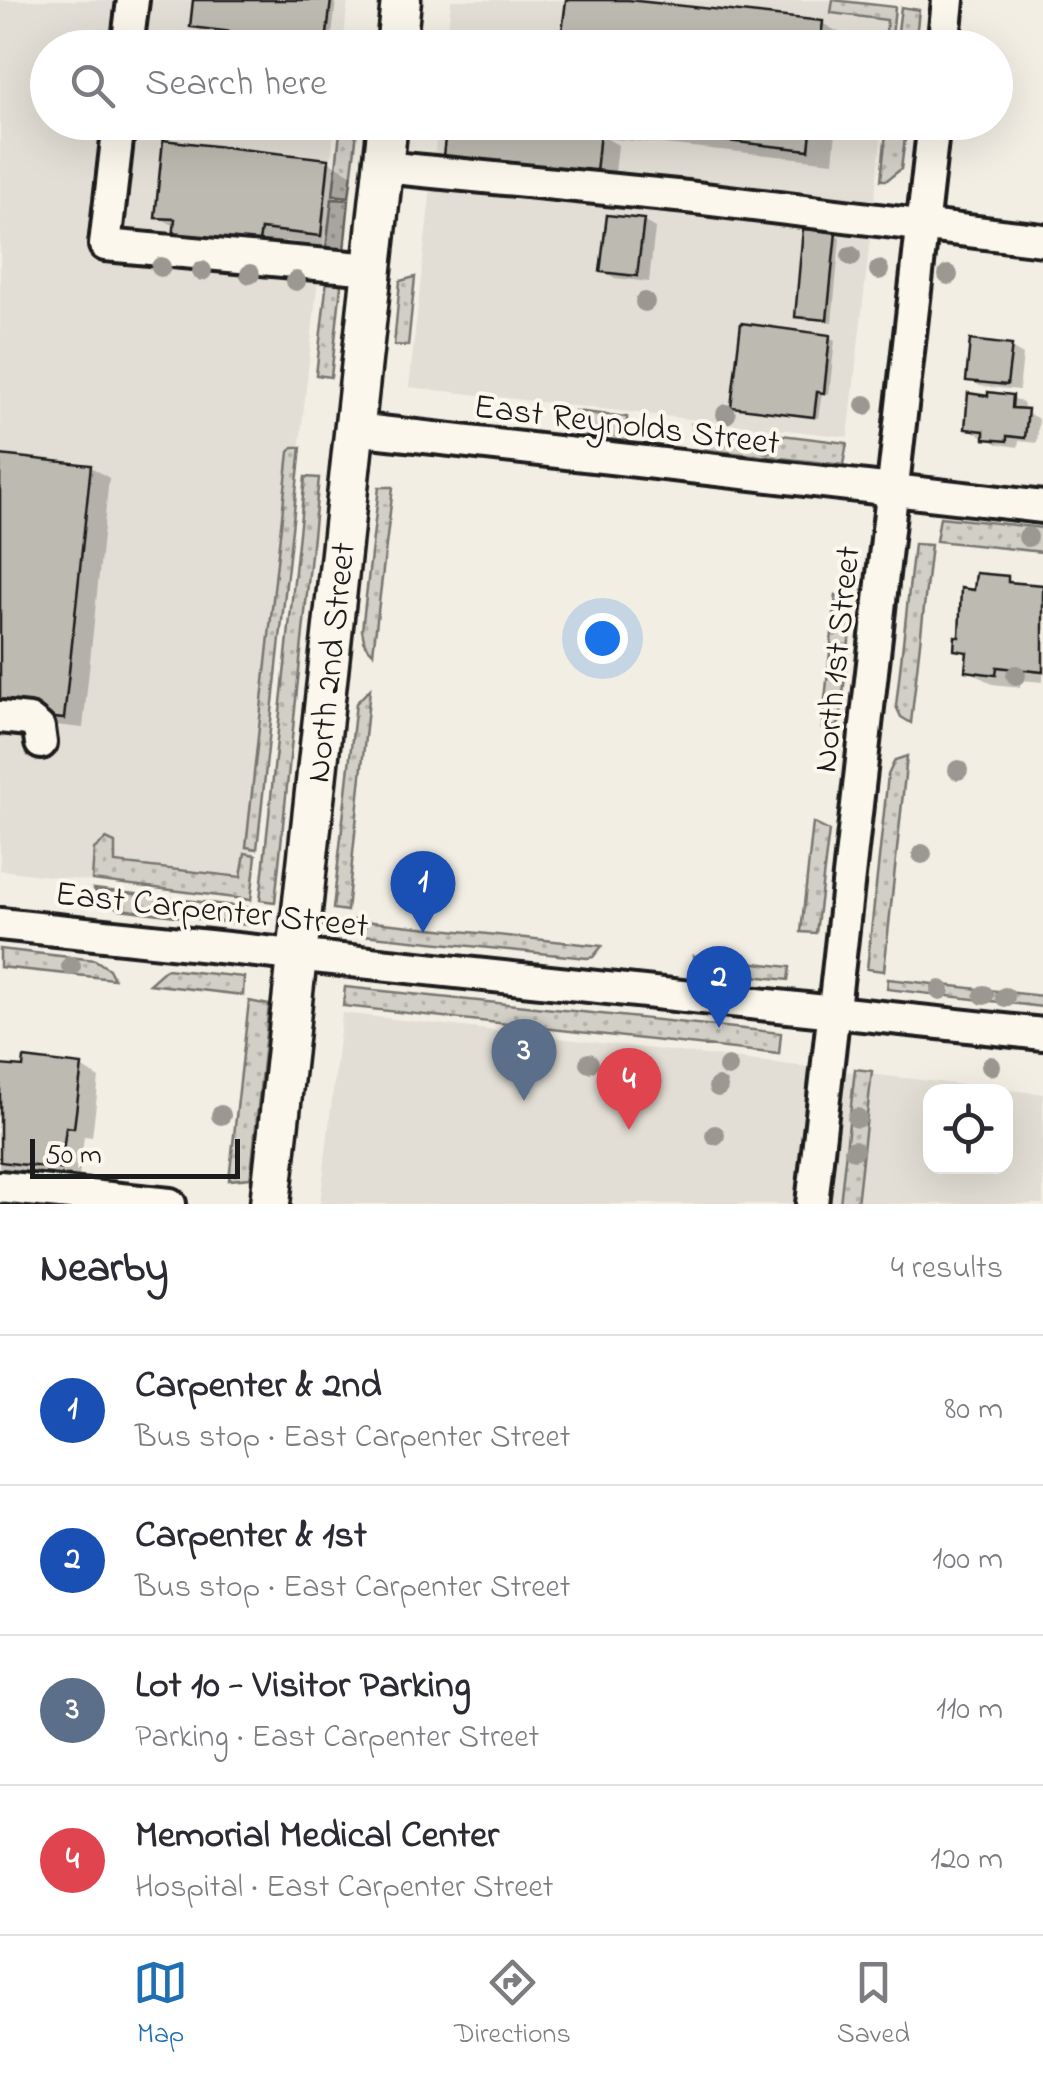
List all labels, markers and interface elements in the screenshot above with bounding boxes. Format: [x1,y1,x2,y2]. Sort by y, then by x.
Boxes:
search box [30,30,1013,140]
text: Search here [145,57,327,113]
icon: search [65,58,120,113]
street label: East Reynolds Street [471,382,783,471]
street label: North 2nd Street [294,540,371,785]
street label: North 1st Street [801,543,876,775]
your location [577,613,628,664]
pin: 1 [390,850,456,933]
street label: East Carpenter Street [53,870,371,953]
pin: 2 [686,946,752,1028]
pin: 3 [492,1018,556,1101]
pin: 4 [596,1048,662,1130]
map controls [923,1084,1013,1174]
button: locate [923,1084,1013,1174]
scale bar [30,1134,240,1178]
text: 50 m [45,1136,102,1177]
text: Nearby [40,1239,168,1300]
text: 4 results [891,1246,1003,1293]
text: Carpenter & 2nd [135,1359,382,1415]
text: 1 [67,1387,78,1434]
text: 80 m [944,1387,1003,1434]
text: Bus stop · East Carpenter Street [135,1415,571,1462]
text: Carpenter & 1st [135,1509,367,1565]
text: 2 [65,1537,80,1584]
text: 100 m [932,1537,1003,1584]
text: Bus stop · East Carpenter Street [135,1565,571,1612]
text: Lot 10 - Visitor Parking [135,1659,471,1715]
text: 3 [66,1687,79,1734]
text: 110 m [936,1687,1003,1734]
text: Parking · East Carpenter Street [135,1715,539,1762]
text: Memorial Medical Center [135,1809,499,1865]
text: 4 [66,1837,79,1884]
text: 120 m [930,1837,1003,1884]
text: Hospital · East Carpenter Street [135,1865,554,1912]
tab: Map [133,1955,188,2056]
tab: Directions [454,1955,571,2056]
tab: Saved [837,1955,910,2056]

